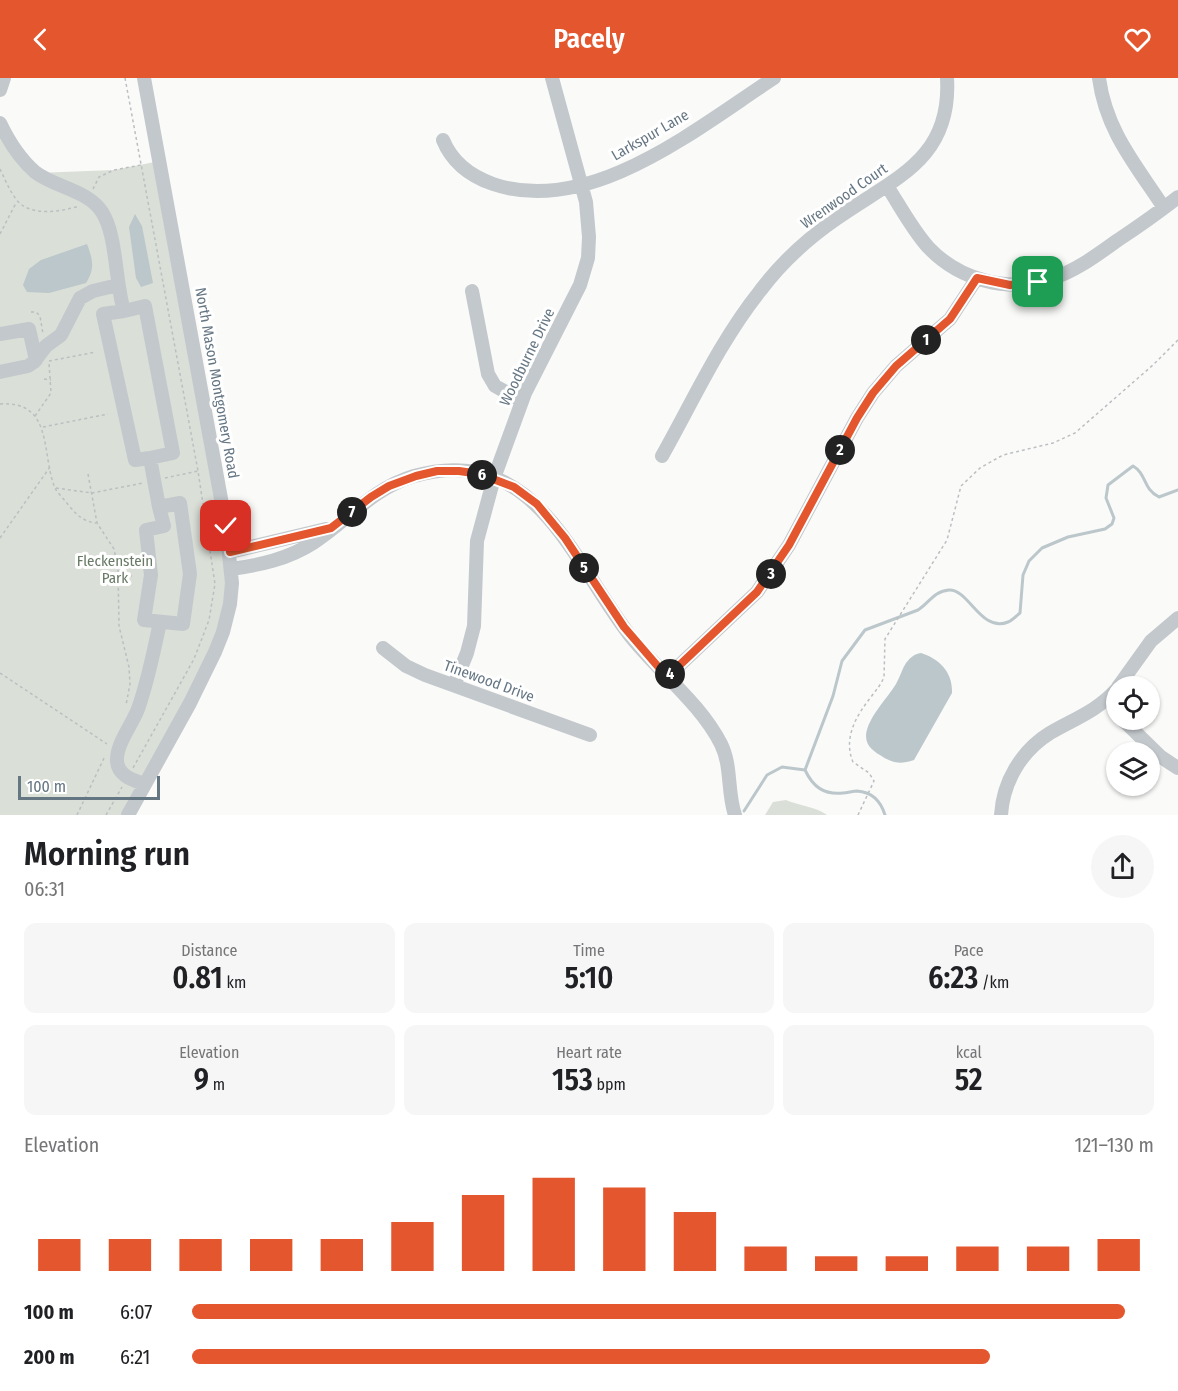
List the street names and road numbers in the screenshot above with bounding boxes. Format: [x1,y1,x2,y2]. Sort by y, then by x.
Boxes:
street label: Larkspur Lane [608,106,692,164]
street label: Wrenwood Court [797,159,891,233]
street label: North Mason Montgomery Road [191,286,243,480]
street label: Woodburne Drive [496,305,558,409]
street label: Tinewood Drive [441,656,537,706]

